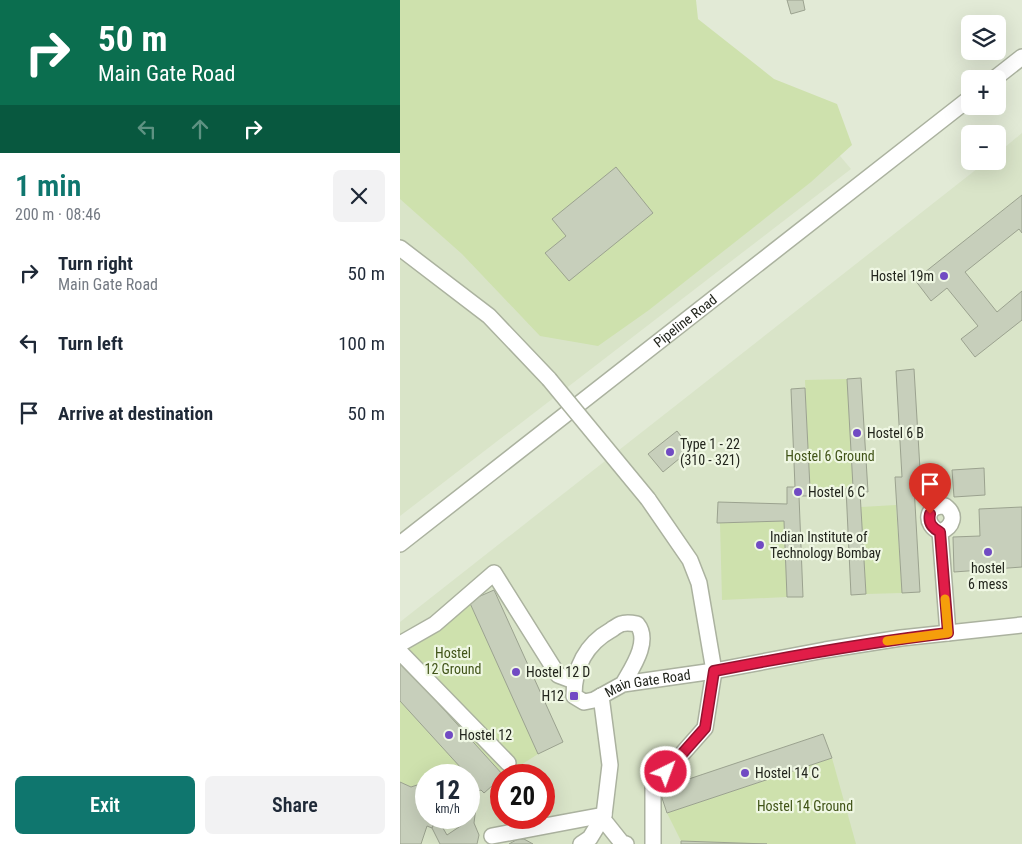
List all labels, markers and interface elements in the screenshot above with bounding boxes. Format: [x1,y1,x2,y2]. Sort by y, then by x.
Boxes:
map controls [961,15,1006,170]
button: layers [961,15,1006,60]
text: 50 m [98,19,167,60]
icon: right [15,20,80,85]
text: Main Gate Road [98,61,236,86]
button: + [961,70,1006,115]
icon: left [133,115,161,143]
icon: ahead [186,115,214,143]
icon: right [239,115,267,143]
button: − [961,125,1006,170]
text: 1 min [15,168,81,203]
button: close [333,170,385,222]
text: 200 m · 08:46 [15,205,101,224]
text: Turn right [58,252,133,275]
icon: right [15,259,43,287]
text: 50 m [348,262,385,285]
place label: Hostel 19m [870,268,934,284]
marker: Hostel 19m [938,270,950,282]
text: Main Gate Road [58,275,158,294]
street label: Pipeline Road [650,291,720,351]
icon: left [15,329,43,357]
text: Turn left [58,332,123,355]
text: 100 m [338,332,385,355]
icon: arrive [15,399,43,427]
text: Arrive at destination [58,402,213,425]
text: 50 m [348,402,385,425]
place label: Hostel 6 B [867,425,924,441]
marker: Hostel 6 B [851,427,863,439]
place label: Type 1 - 22 (310 - 321) [680,436,740,469]
marker: Type 1 - 22 (310 - 321) [664,446,676,458]
park label: Hostel 6 Ground [785,448,875,464]
pin [909,463,951,514]
icon: arrive [916,470,944,498]
place label: Hostel 6 C [808,484,865,500]
marker: Hostel 6 C [792,486,804,498]
place label: Indian Institute of Technology Bombay [770,529,881,561]
marker: Indian Institute of Technology Bombay [754,539,766,551]
marker: hostel 6 mess [982,546,994,558]
place label: hostel 6 mess [968,560,1008,592]
park label: Hostel 12 Ground [425,645,481,677]
place label: Hostel 12 D [526,664,590,680]
marker: Hostel 12 D [510,666,522,678]
street label: Main Gate Road [602,666,691,700]
place label: H12 [541,688,564,704]
marker: H12 [568,690,580,702]
place label: Hostel 12 [459,727,512,743]
marker: Hostel 12 [443,729,455,741]
position arrow [639,745,691,797]
speed limit sign: 20 [490,764,555,829]
place label: Hostel 14 C [755,765,819,781]
marker: Hostel 14 C [739,767,751,779]
button: Exit [15,776,195,834]
button: Share [205,776,385,834]
text: 12 [435,776,460,805]
park label: Hostel 14 Ground [757,798,853,814]
text: km/h [435,802,460,816]

